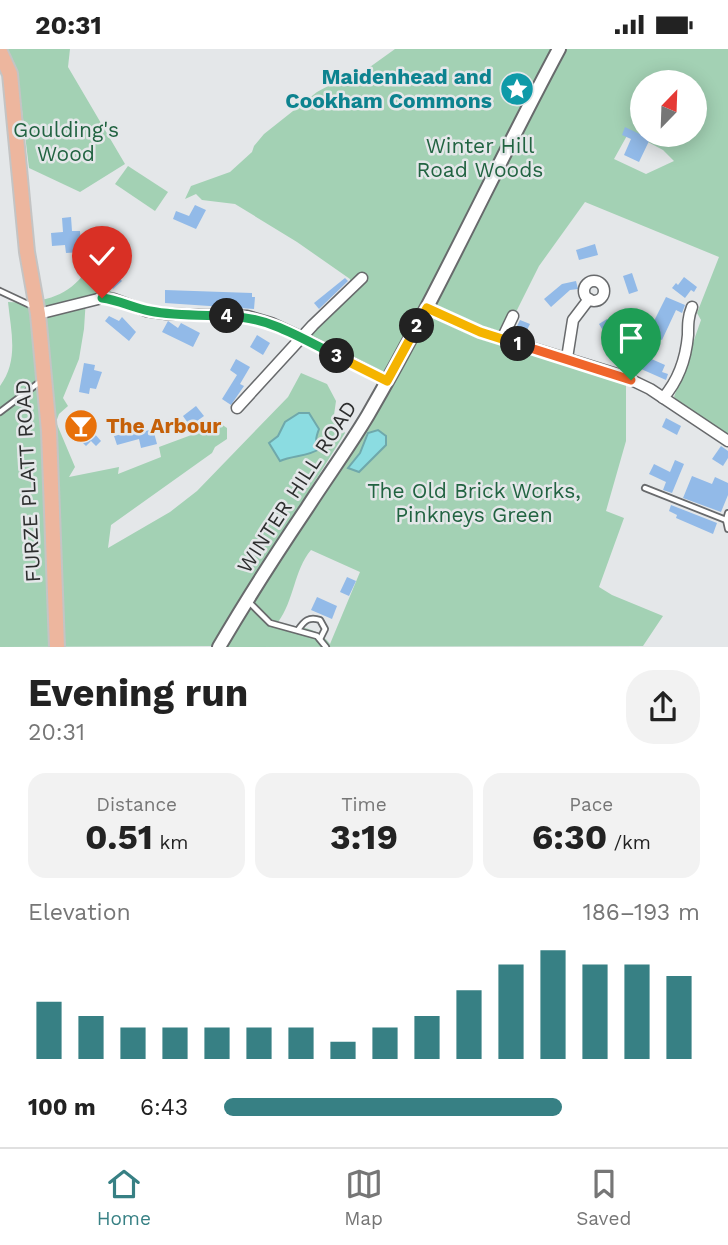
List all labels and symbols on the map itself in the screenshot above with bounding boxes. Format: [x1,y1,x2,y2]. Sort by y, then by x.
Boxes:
place label: Maidenhead and Cookham Commons [285,64,492,113]
place icon: Maidenhead and Cookham Commons [498,70,536,108]
north arrow [630,70,707,147]
park label: Goulding's Wood [13,117,119,166]
park label: Winter Hill Road Woods [417,133,543,182]
pin [72,226,132,298]
pin: 4 [210,299,244,333]
pin [601,308,661,380]
pin: 2 [400,309,434,343]
pin: 1 [500,327,536,361]
pin: 3 [320,339,354,373]
street label: FURZE PLATT ROAD [10,379,45,583]
street label: WINTER HILL ROAD [232,396,362,578]
bar icon: The Arbour [62,407,100,445]
place label: The Arbour [106,413,221,438]
park label: The Old Brick Works, Pinkneys Green [367,478,581,527]

